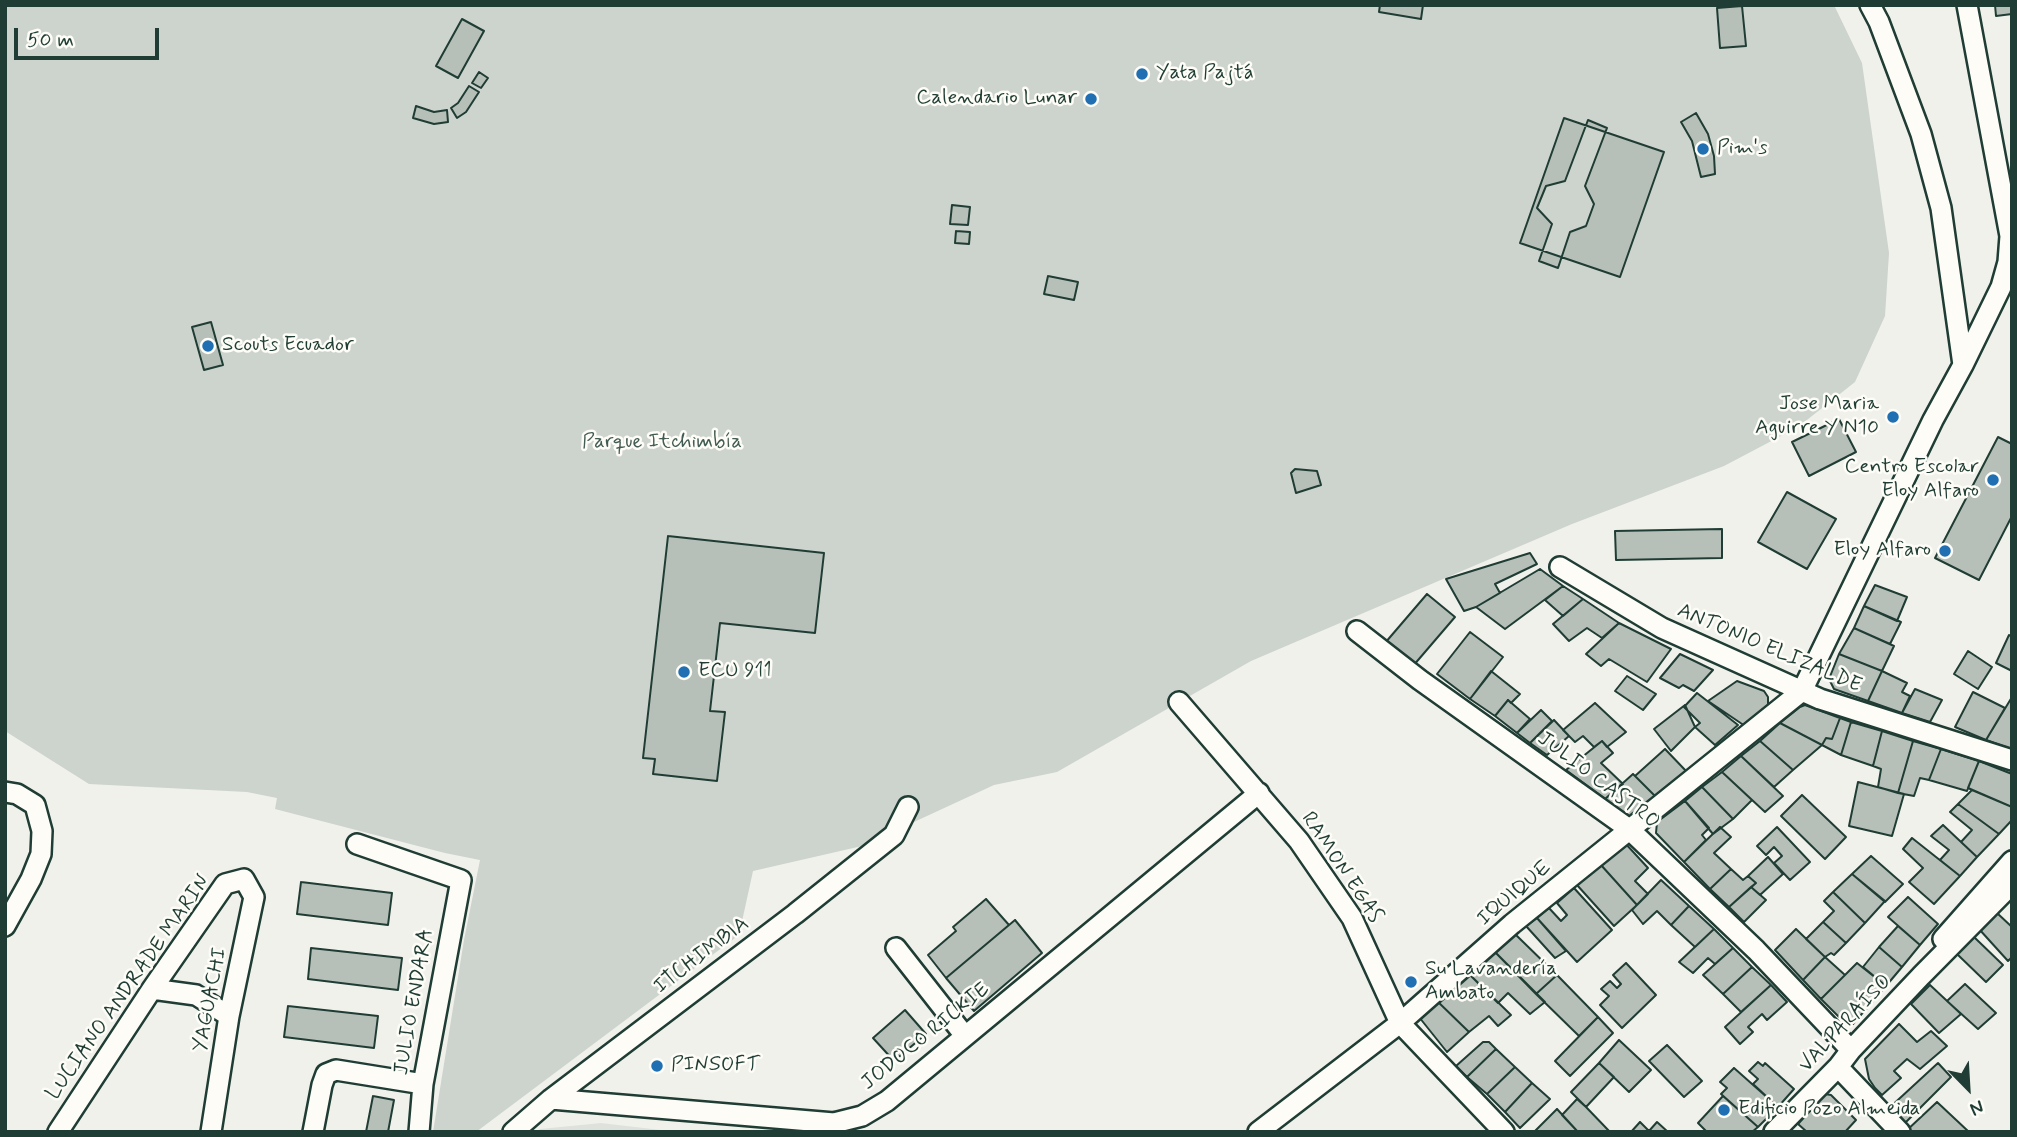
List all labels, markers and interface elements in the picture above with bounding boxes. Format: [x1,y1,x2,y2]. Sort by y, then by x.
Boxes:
scale bar [18,14,163,58]
text: 50 m [27,26,74,54]
place label: Yata Pajtá [1156,61,1254,87]
marker: Yata Pajtá [1134,66,1150,82]
place label: Calendario Lunar [916,86,1077,112]
marker: Calendario Lunar [1083,91,1099,107]
place label: Pim's [1717,136,1767,162]
marker: Pim's [1695,141,1711,157]
place label: Scouts Ecuador [222,333,354,359]
marker: Scouts Ecuador [200,338,216,354]
place label: Jose Maria Aguirre Y N10 [1755,392,1879,442]
marker: Jose Maria Aguirre Y N10 [1885,409,1901,425]
park label: Parque Itchimbía [582,430,742,456]
place label: Centro Escolar Eloy Alfaro [1844,455,1979,505]
marker: Centro Escolar Eloy Alfaro [1985,472,2001,488]
place label: Eloy Alfaro [1833,538,1931,564]
marker: Eloy Alfaro [1937,543,1953,559]
street label: ANTONIO ELIZALDE [1673,599,1865,699]
place label: ECU 911 [698,659,772,685]
marker: ECU 911 [676,664,692,680]
street label: JULIO CASTRO [1532,727,1664,835]
street label: RAMON EGAS [1295,808,1387,928]
street label: IQUIQUE [1473,856,1557,932]
street label: LUCIANO ANDRADE MARIN [42,871,216,1105]
street label: ITCHIMBIA [649,912,755,1000]
street label: JULIO ENDARA [390,927,440,1077]
street label: YAGUACHI [189,946,233,1054]
place label: Su Lavandería Ambato [1425,957,1557,1007]
street label: VALPARAÍSO [1794,970,1898,1078]
marker: Su Lavandería Ambato [1403,974,1419,990]
street label: JODOCO RICKIE [857,978,995,1096]
place label: PINSOFT [671,1053,760,1079]
north arrow [1933,1053,2003,1123]
marker: PINSOFT [649,1058,665,1074]
text: N [1966,1094,1988,1122]
place label: Edificio Pozo Almeida [1738,1097,1920,1123]
marker: Edificio Pozo Almeida [1716,1102,1732,1118]

